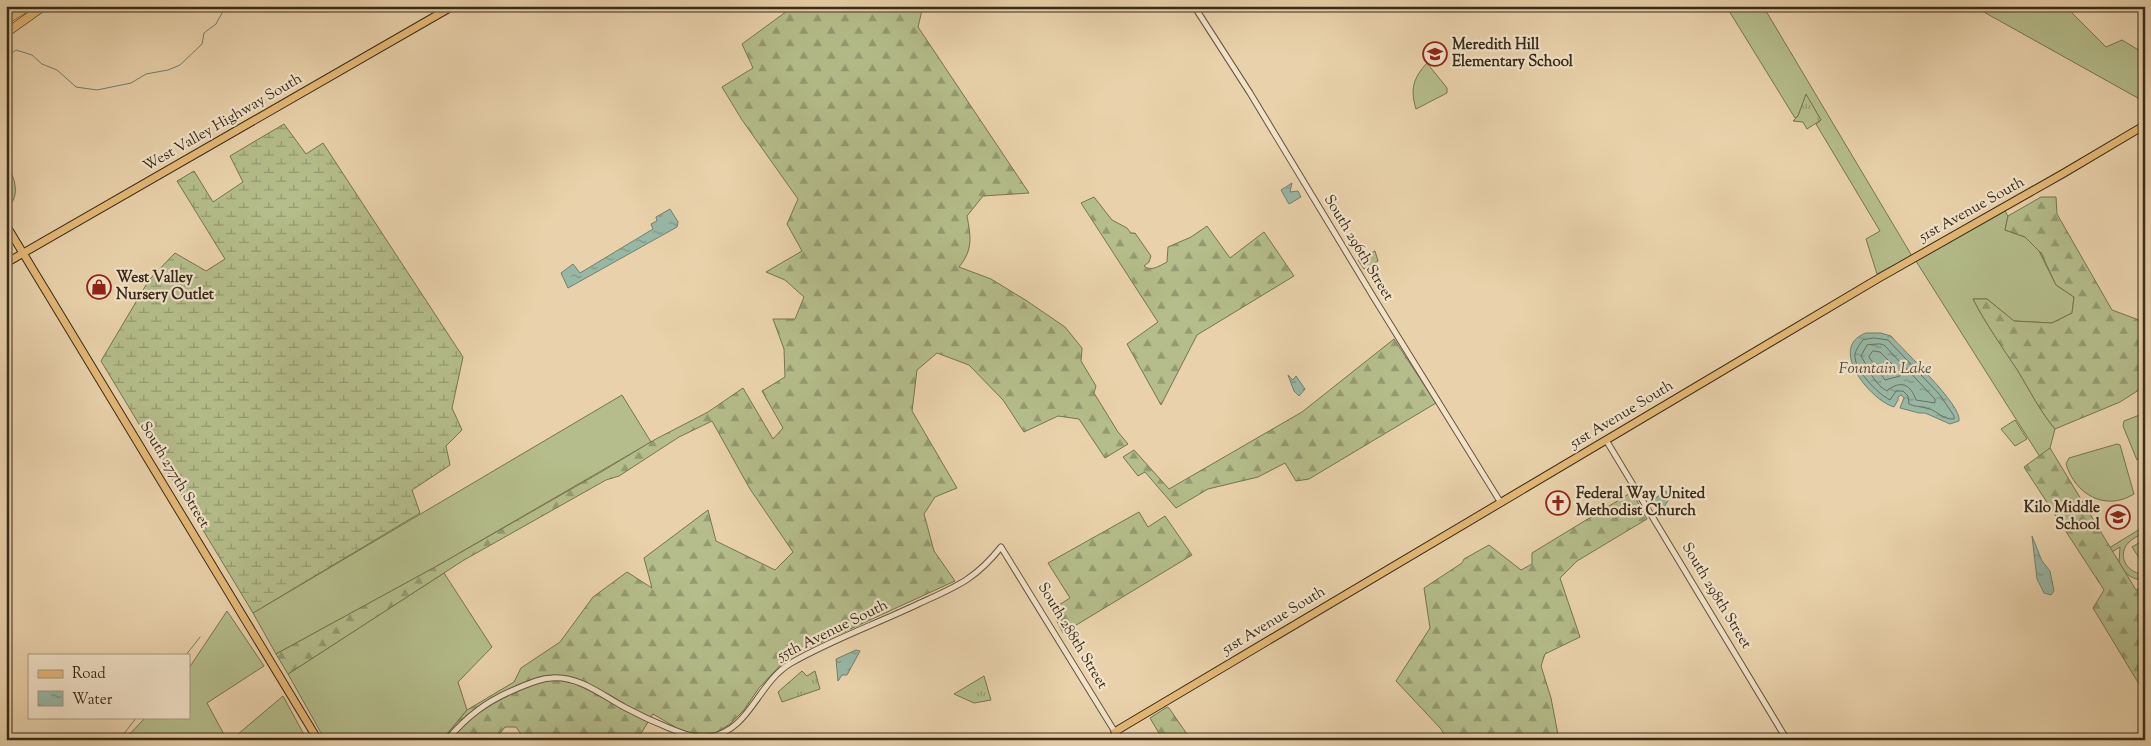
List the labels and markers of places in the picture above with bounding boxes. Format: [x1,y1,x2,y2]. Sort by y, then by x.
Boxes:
place label: Meredith Hill Elementary School [1452,35,1574,73]
school or university icon: Meredith Hill Elementary School [1422,41,1448,67]
place label: West Valley Nursery Outlet [116,268,215,306]
shop icon: West Valley Nursery Outlet [86,274,112,300]
place label: Federal Way United Methodist Church [1576,484,1706,522]
church icon: Federal Way United Methodist Church [1545,490,1571,516]
place label: Kilo Middle School [2024,498,2101,536]
school or university icon: Kilo Middle School [2105,504,2131,530]

